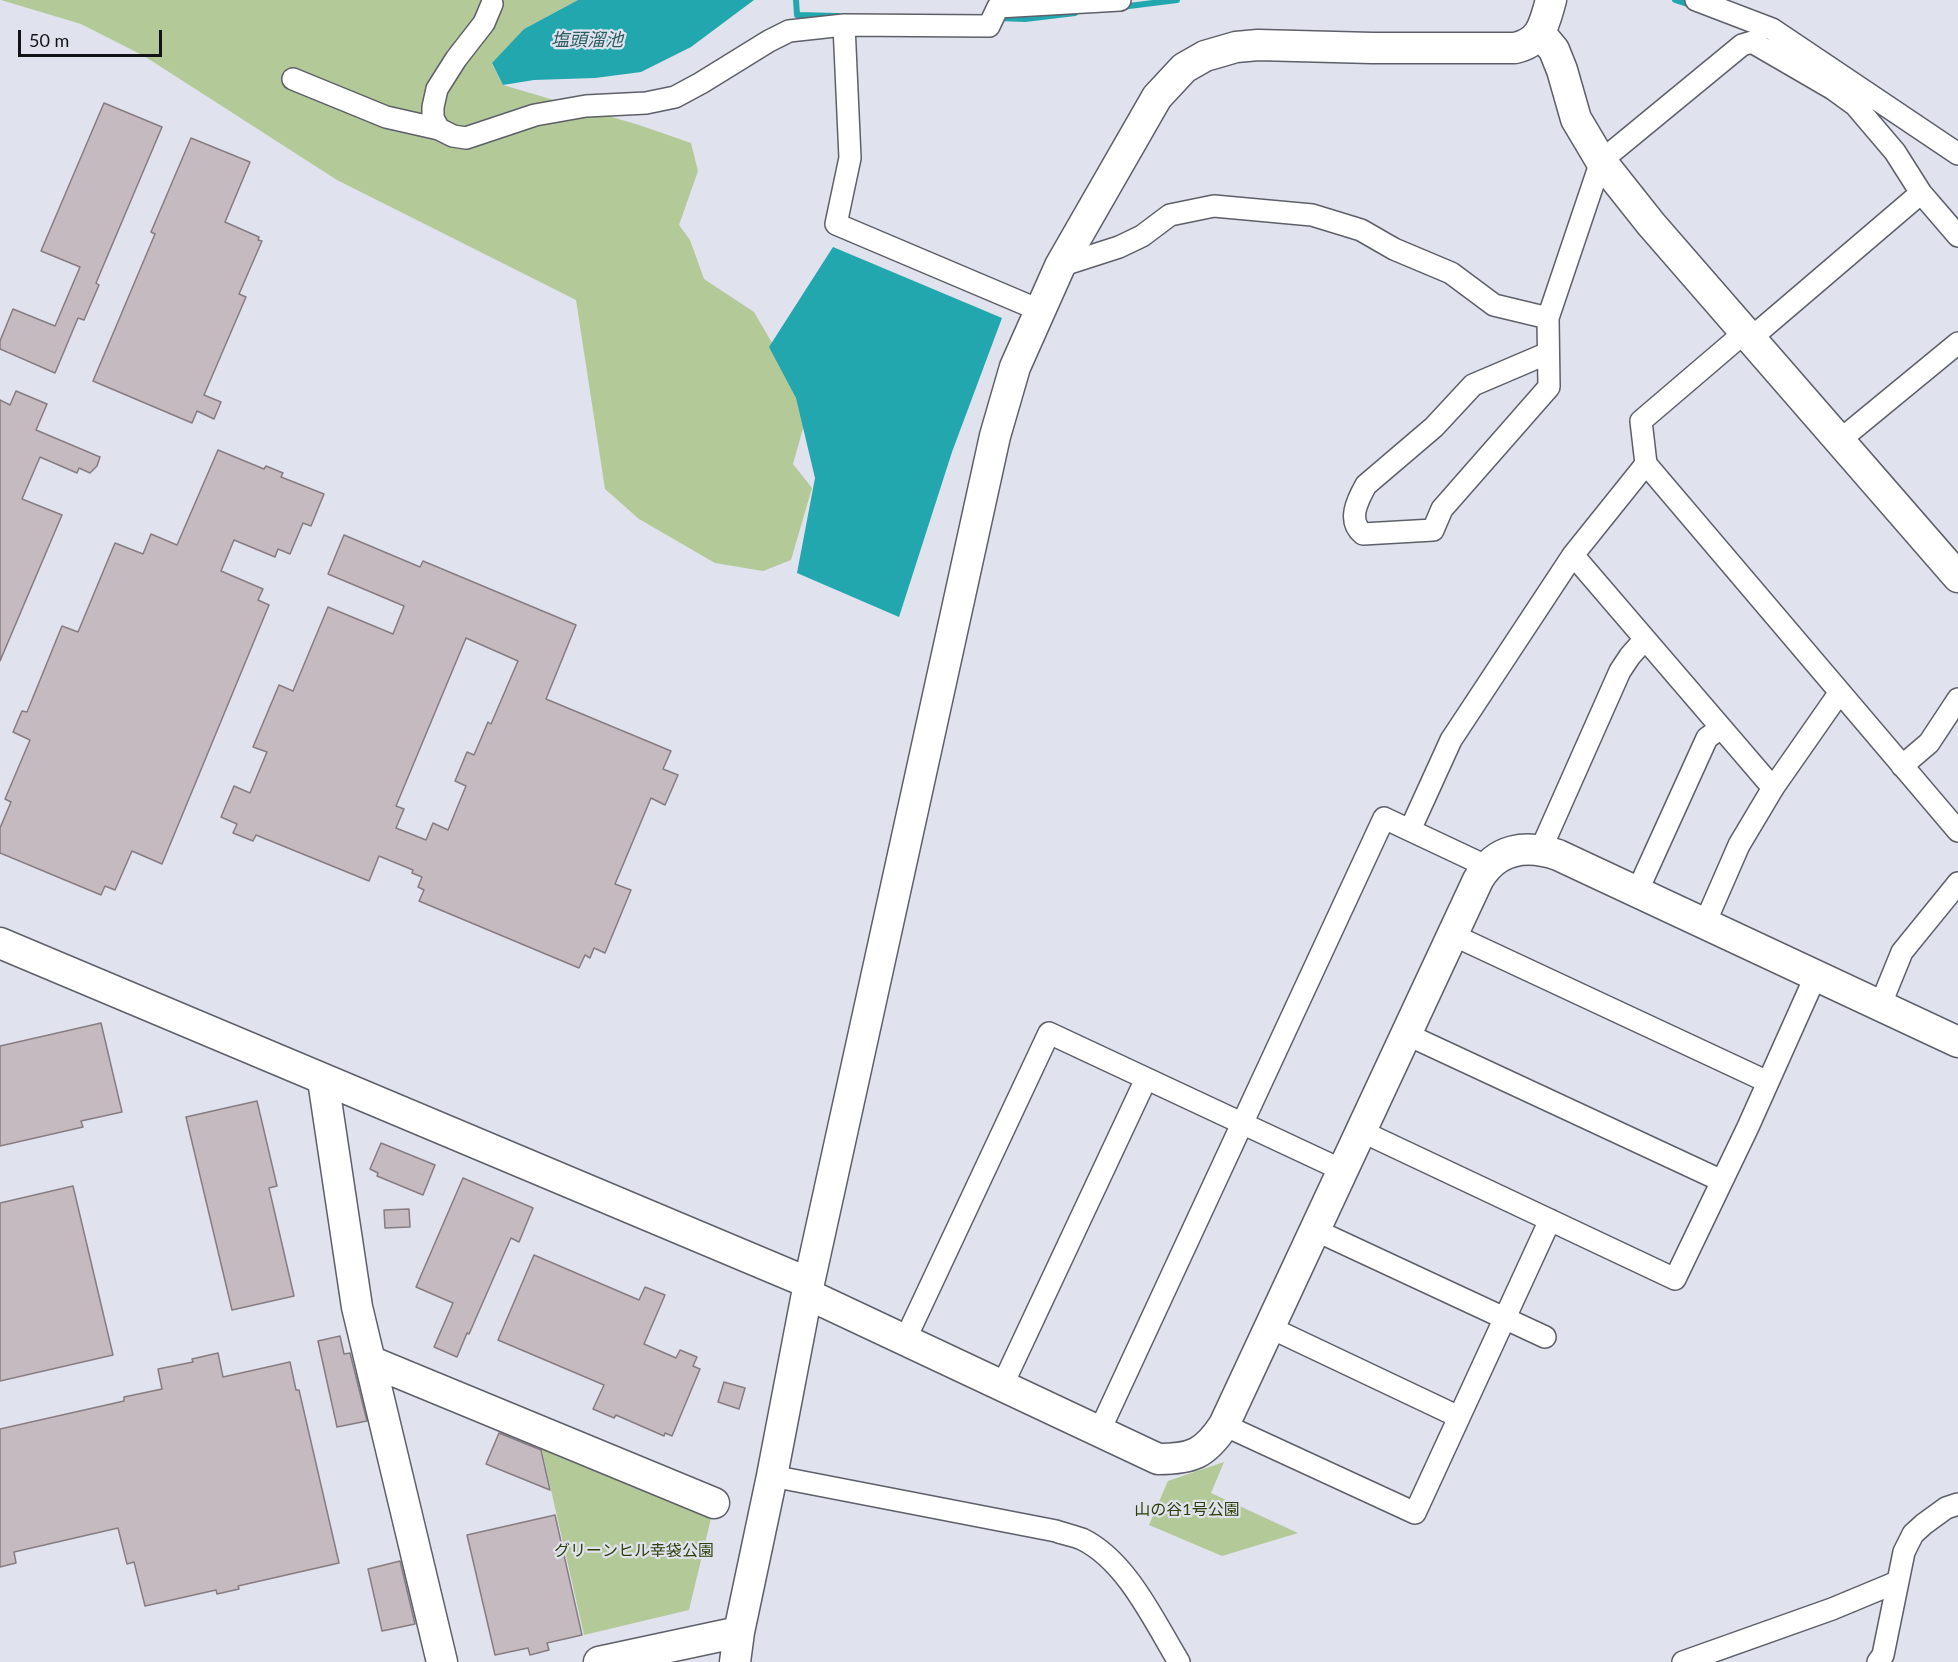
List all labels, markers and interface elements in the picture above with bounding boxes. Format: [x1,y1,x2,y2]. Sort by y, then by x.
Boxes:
scale bar [21,18,165,56]
text: 50 m [29,29,69,51]
water label: 塩頭溜池 [551,29,623,51]
park label: 山の谷1号公園 [1134,1500,1240,1520]
park label: グリーンヒル幸袋公園 [554,1541,714,1561]

